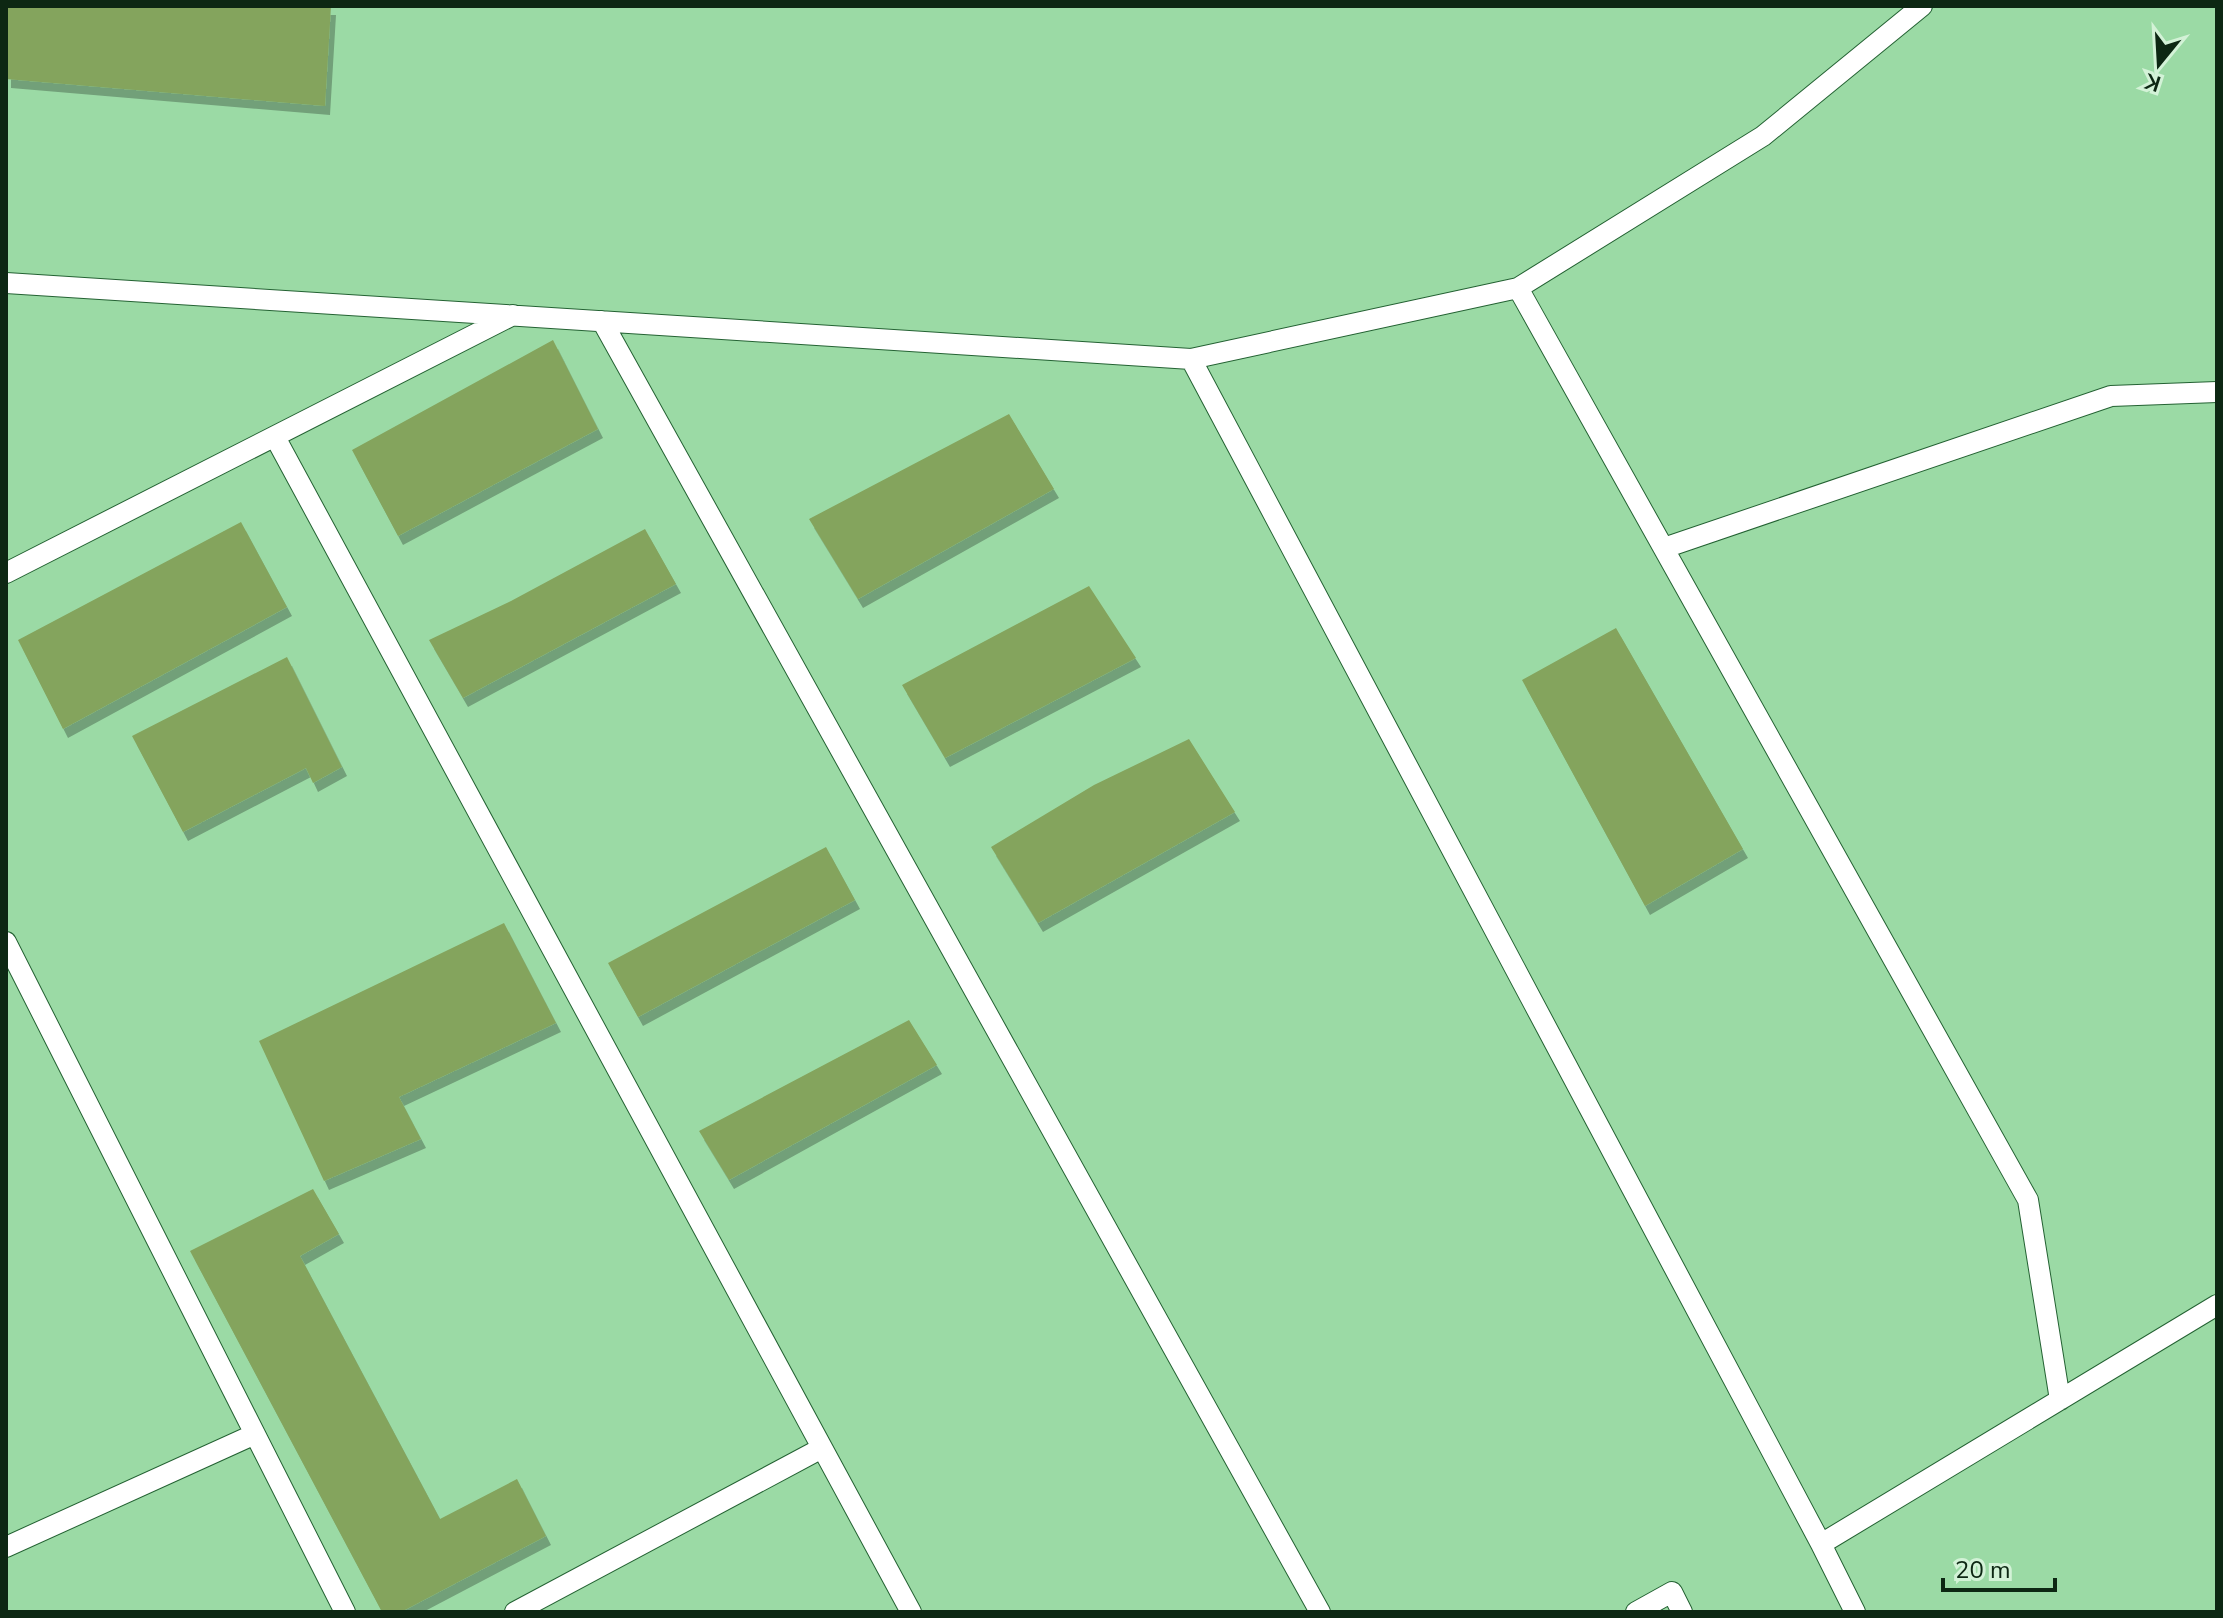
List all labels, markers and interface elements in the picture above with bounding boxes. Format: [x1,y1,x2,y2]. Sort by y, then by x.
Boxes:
north arrow [2119,24,2199,104]
text: K [2140,65,2165,99]
scale bar [1943,1542,2055,1592]
text: 20 m [1955,1554,2011,1586]

